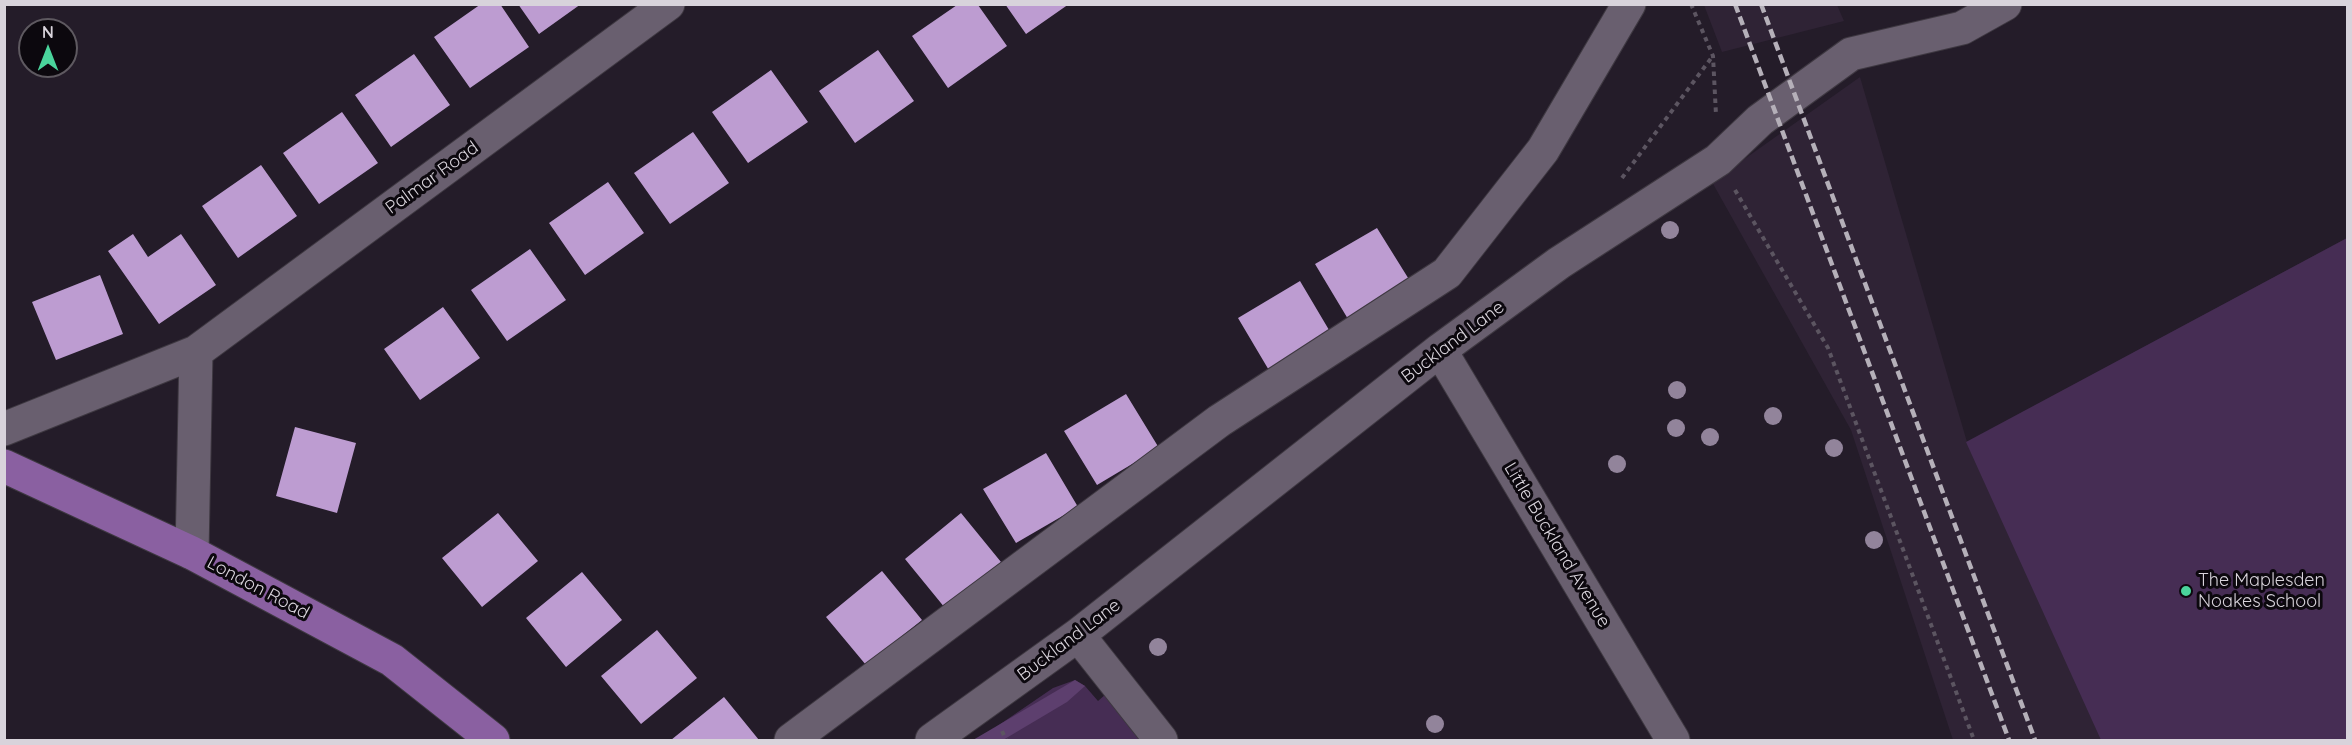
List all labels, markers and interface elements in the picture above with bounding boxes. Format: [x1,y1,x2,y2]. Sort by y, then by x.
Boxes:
north arrow [18,18,78,78]
text: N [42,22,54,42]
street label: Palmar Road [381,137,483,219]
street label: Buckland Lane [1397,296,1509,388]
street label: Little Buckland Avenue [1499,459,1615,631]
street label: London Road [203,552,313,624]
place label: The Maplesden Noakes School [2198,570,2325,612]
marker: The Maplesden Noakes School [2179,584,2193,598]
street label: Buckland Lane [1013,594,1125,686]

